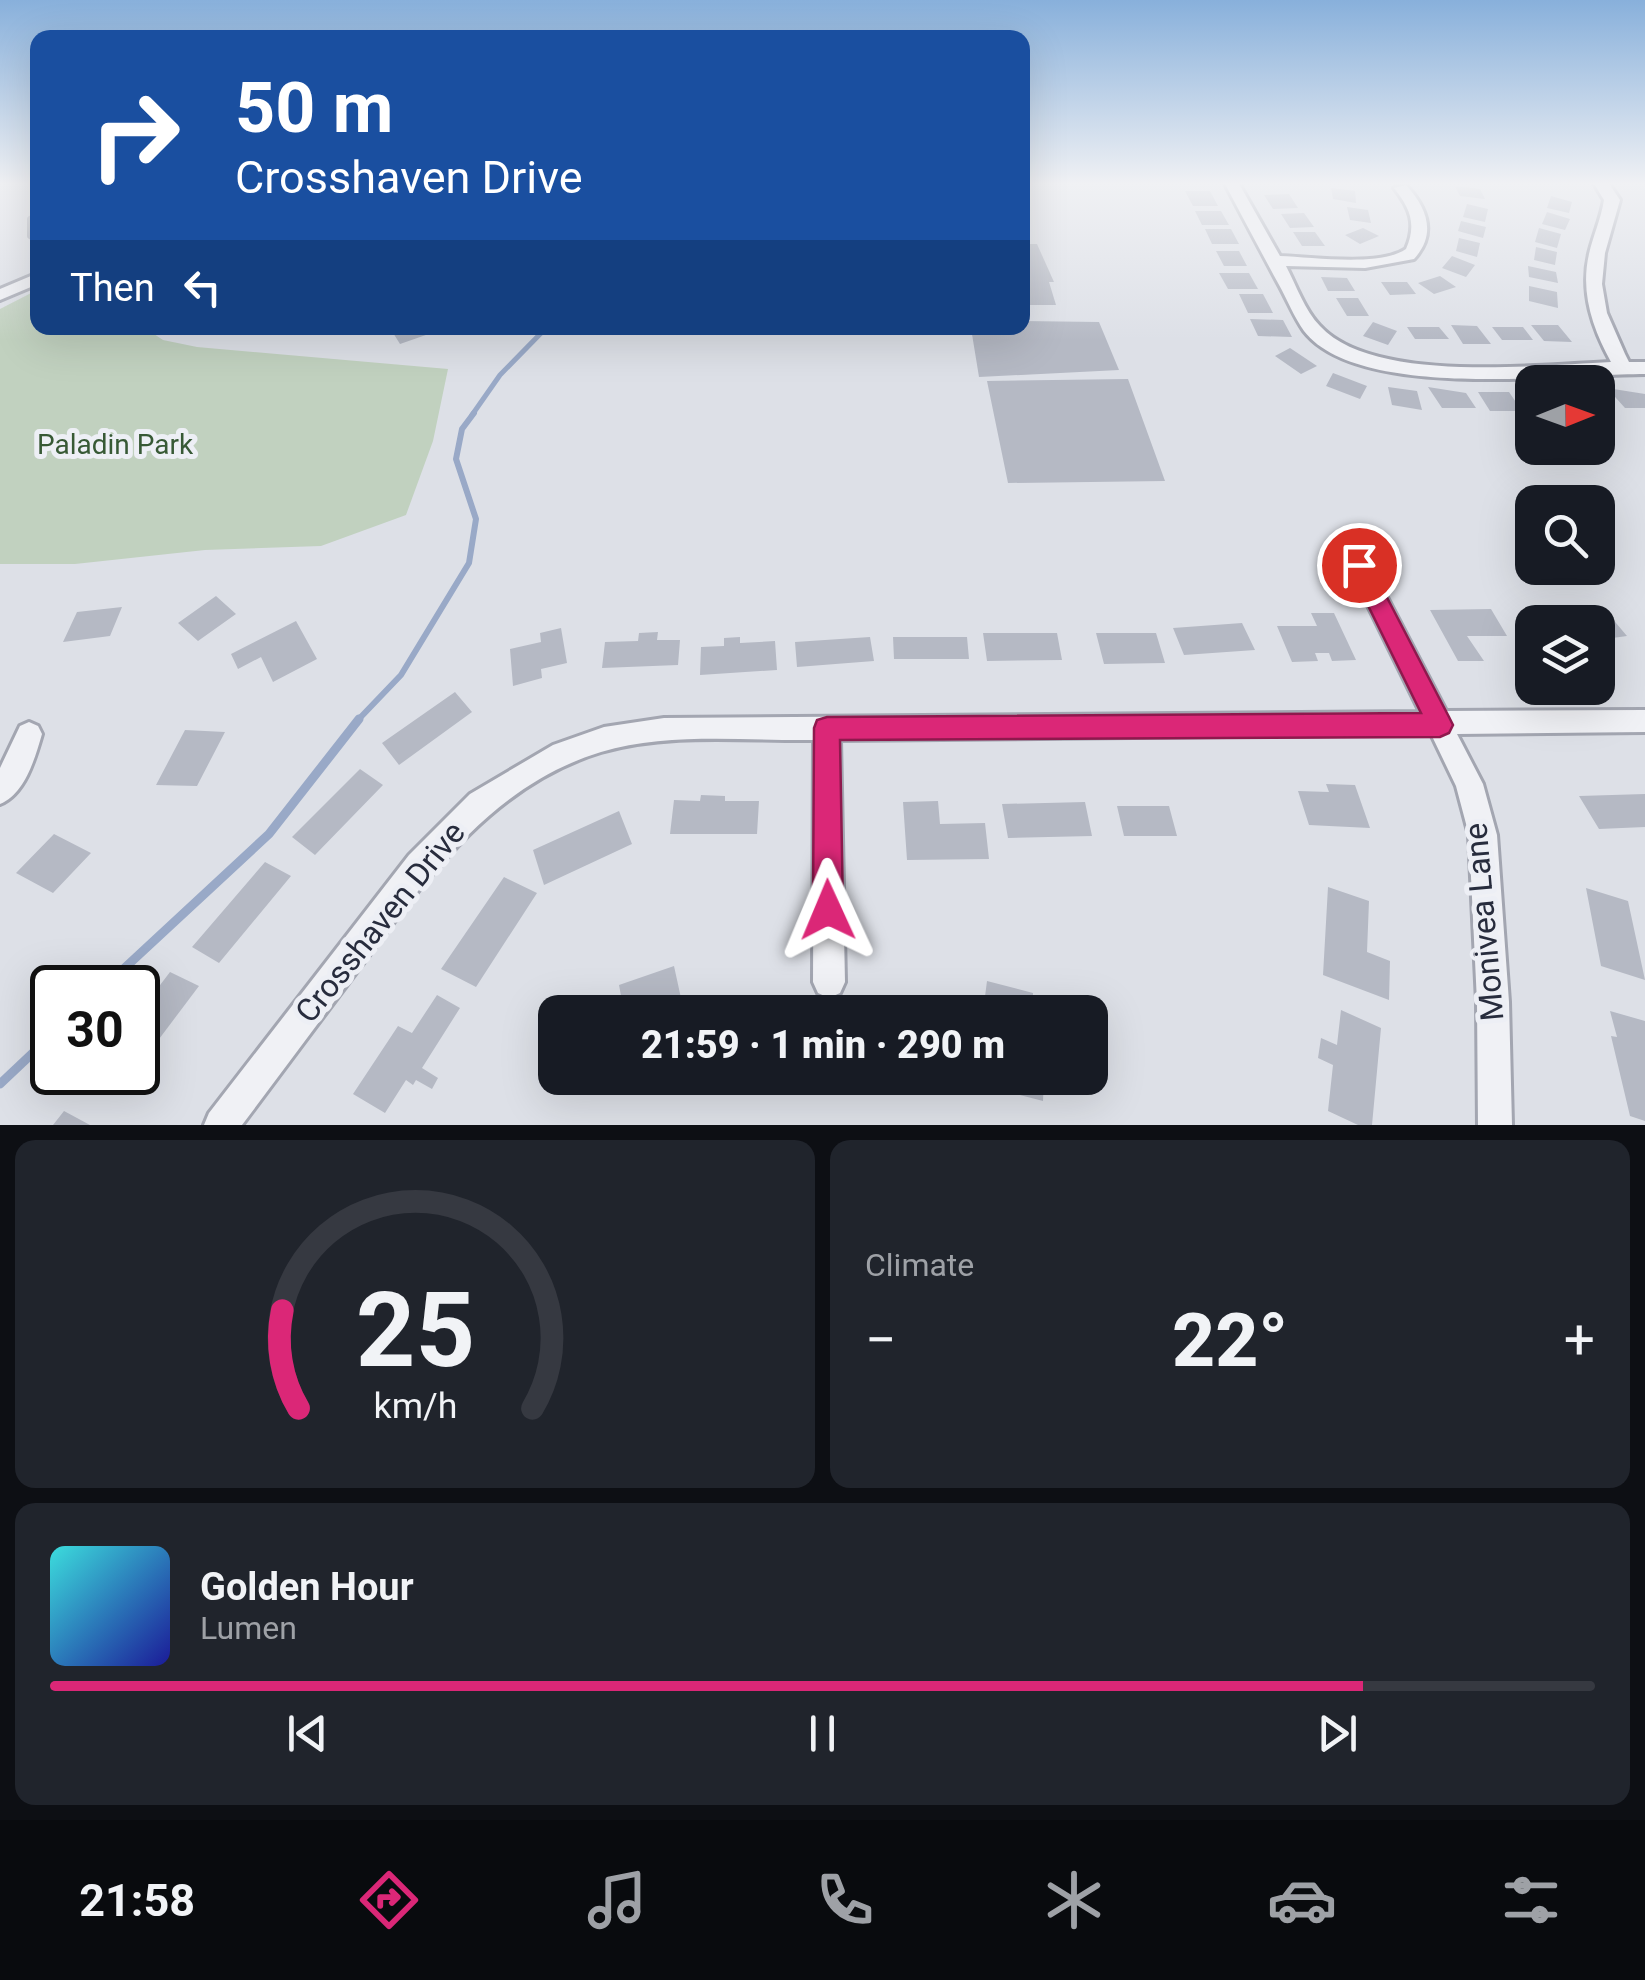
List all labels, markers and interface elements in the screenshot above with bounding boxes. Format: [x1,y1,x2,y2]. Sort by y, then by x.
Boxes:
text: 50 m [235,67,393,149]
icon: right [70,70,200,200]
text: Crosshaven Drive [235,151,583,204]
icon: left [175,260,230,315]
text: Then [70,266,155,310]
north arrow [1515,365,1615,465]
map controls [1515,365,1615,705]
park label: Paladin Park [37,428,194,461]
button: search [1515,485,1615,585]
pin [1317,523,1402,608]
icon: arrive [1332,538,1387,593]
button: layers [1515,605,1615,705]
street label: Crosshaven Drive [287,814,473,1030]
street label: Monivea Lane [1456,821,1512,1023]
position arrow [776,858,880,962]
speed limit sign: 30 [30,965,160,1095]
text: 21:59 · 1 min · 290 m [641,1023,1005,1067]
text: Climate [865,1246,974,1284]
text: 25 [355,1270,475,1391]
text: 22° [1172,1296,1288,1384]
text: − [865,1308,896,1372]
text: + [1564,1308,1595,1372]
text: km/h [373,1385,457,1427]
text: Golden Hour [200,1565,414,1609]
text: Lumen [200,1609,297,1647]
icon: previous [280,1706,335,1761]
icon: pause [795,1706,850,1761]
icon: next [1310,1706,1365,1761]
icon: directions [354,1865,424,1935]
icon: music [582,1865,652,1935]
icon: phone [810,1865,880,1935]
icon: climate [1039,1865,1109,1935]
icon: car [1267,1865,1337,1935]
icon: filters [1496,1865,1566,1935]
text: 21:58 [79,1874,195,1927]

